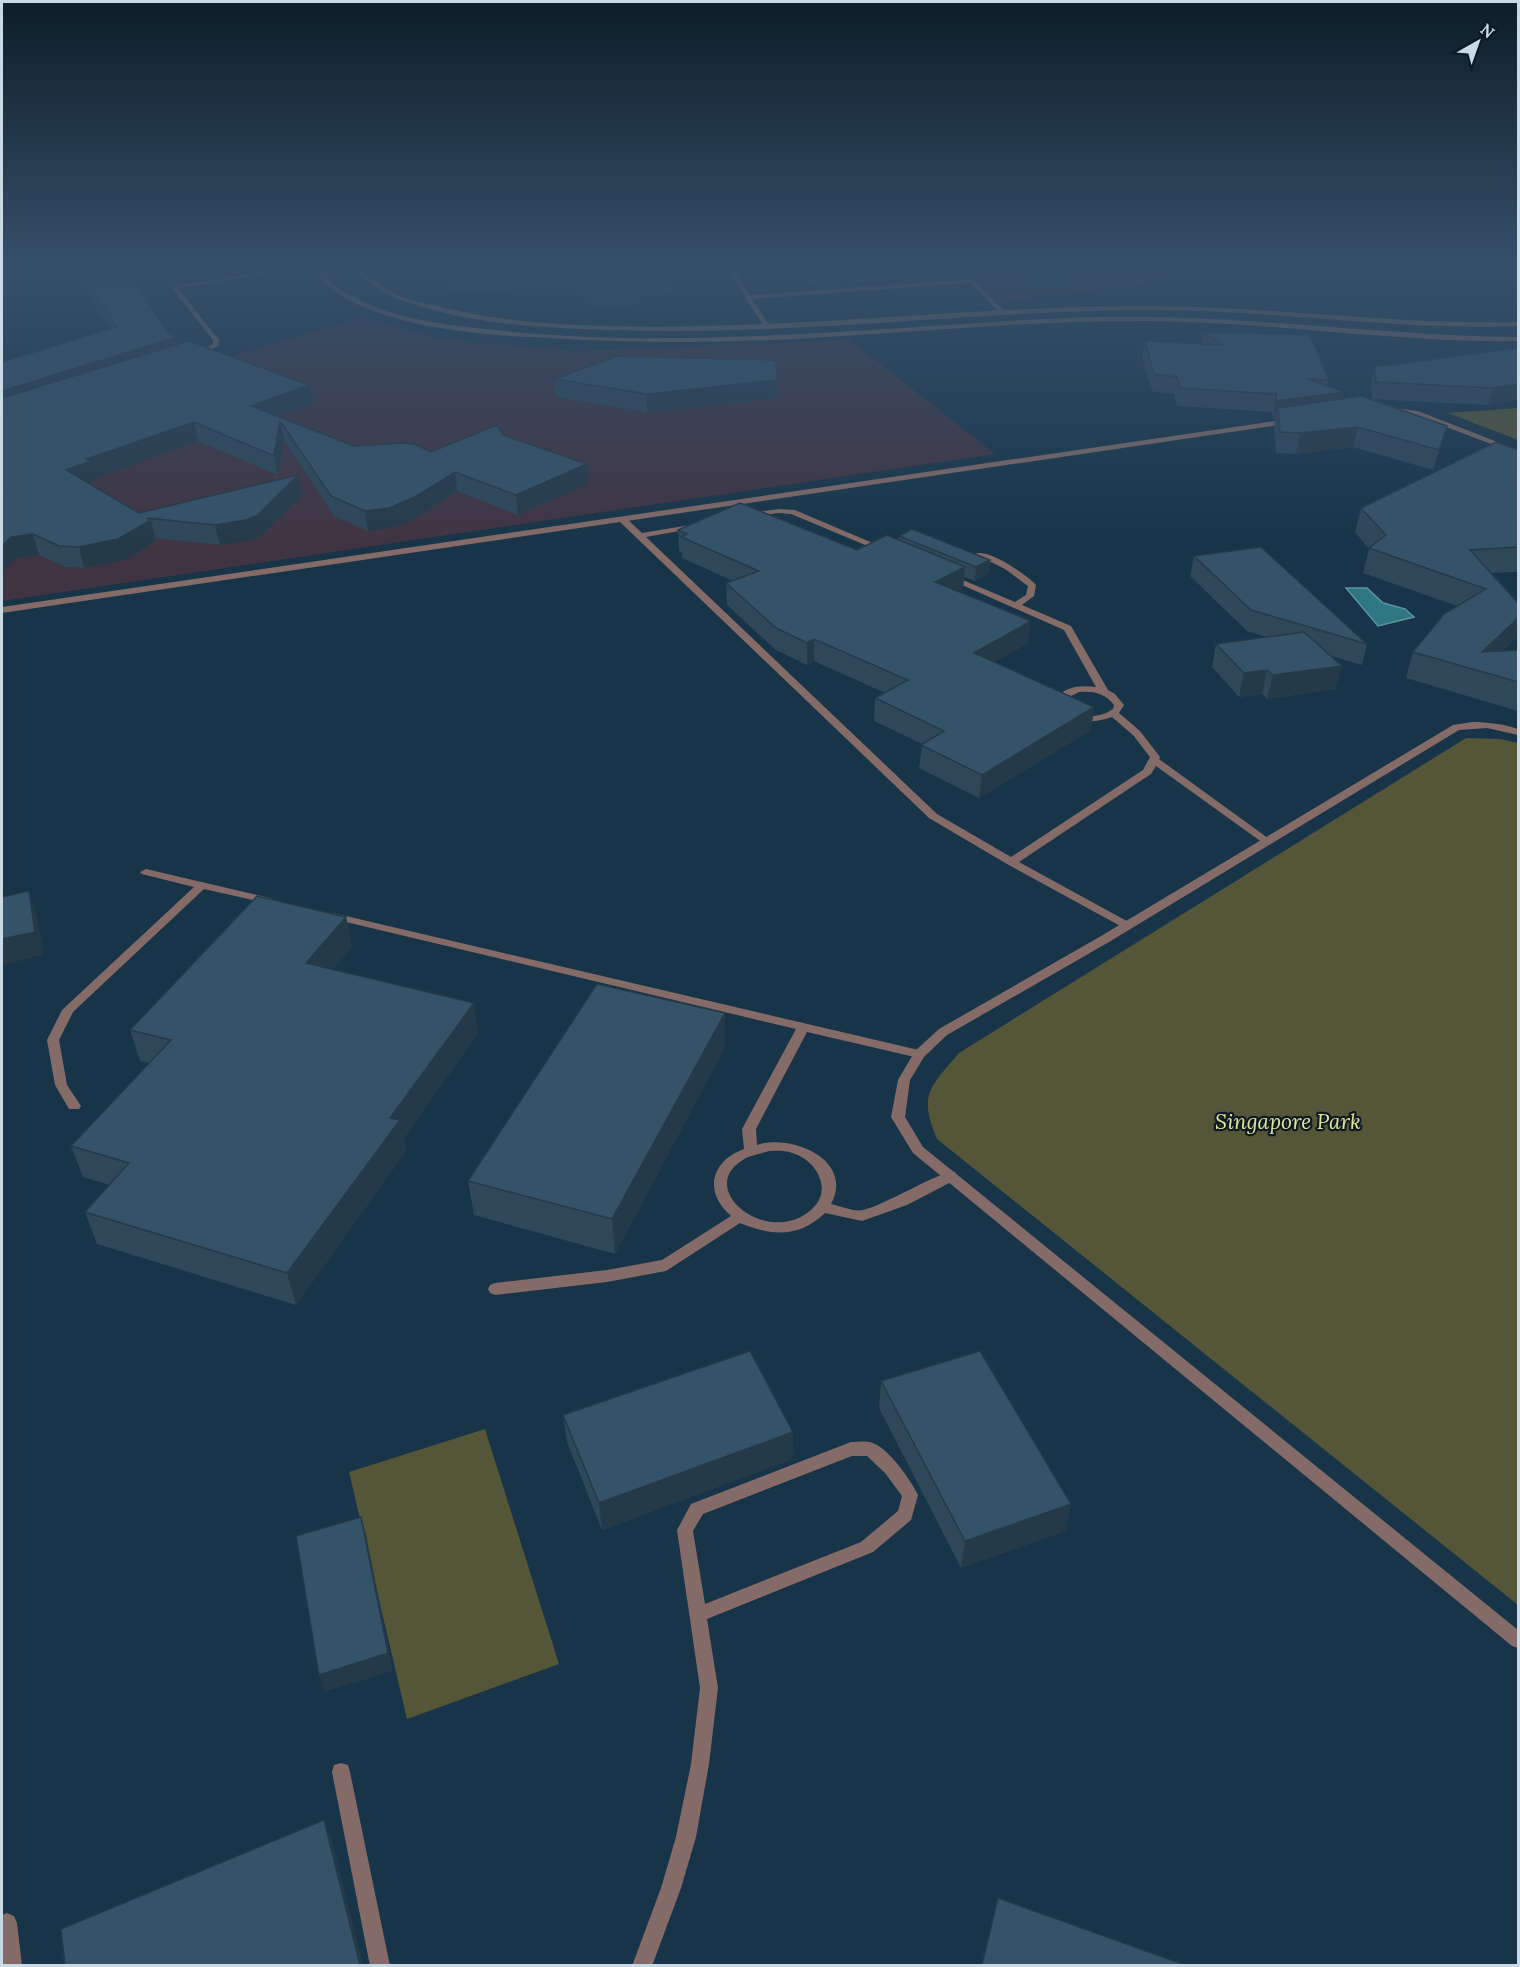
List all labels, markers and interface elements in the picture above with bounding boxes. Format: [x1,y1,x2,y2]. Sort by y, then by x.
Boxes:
north arrow [1448,12,1508,72]
text: N [1476,19,1499,42]
park label: Singapore Park [1215,1108,1361,1135]

